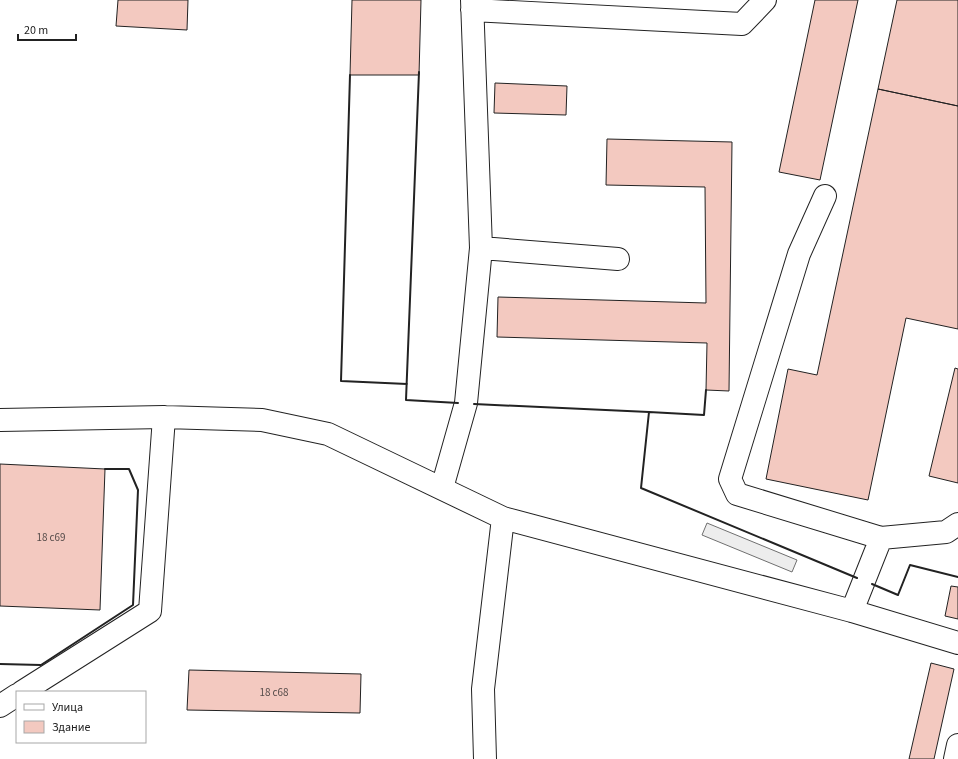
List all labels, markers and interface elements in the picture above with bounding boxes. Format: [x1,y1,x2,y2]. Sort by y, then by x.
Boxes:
scale bar [18,16,76,42]
text: 20 m [24,22,48,39]
house number: 18 с69 [36,530,66,545]
house number: 18 с68 [259,685,289,700]
legend [16,691,146,743]
text: Улица [52,699,83,716]
text: Здание [52,719,91,736]

